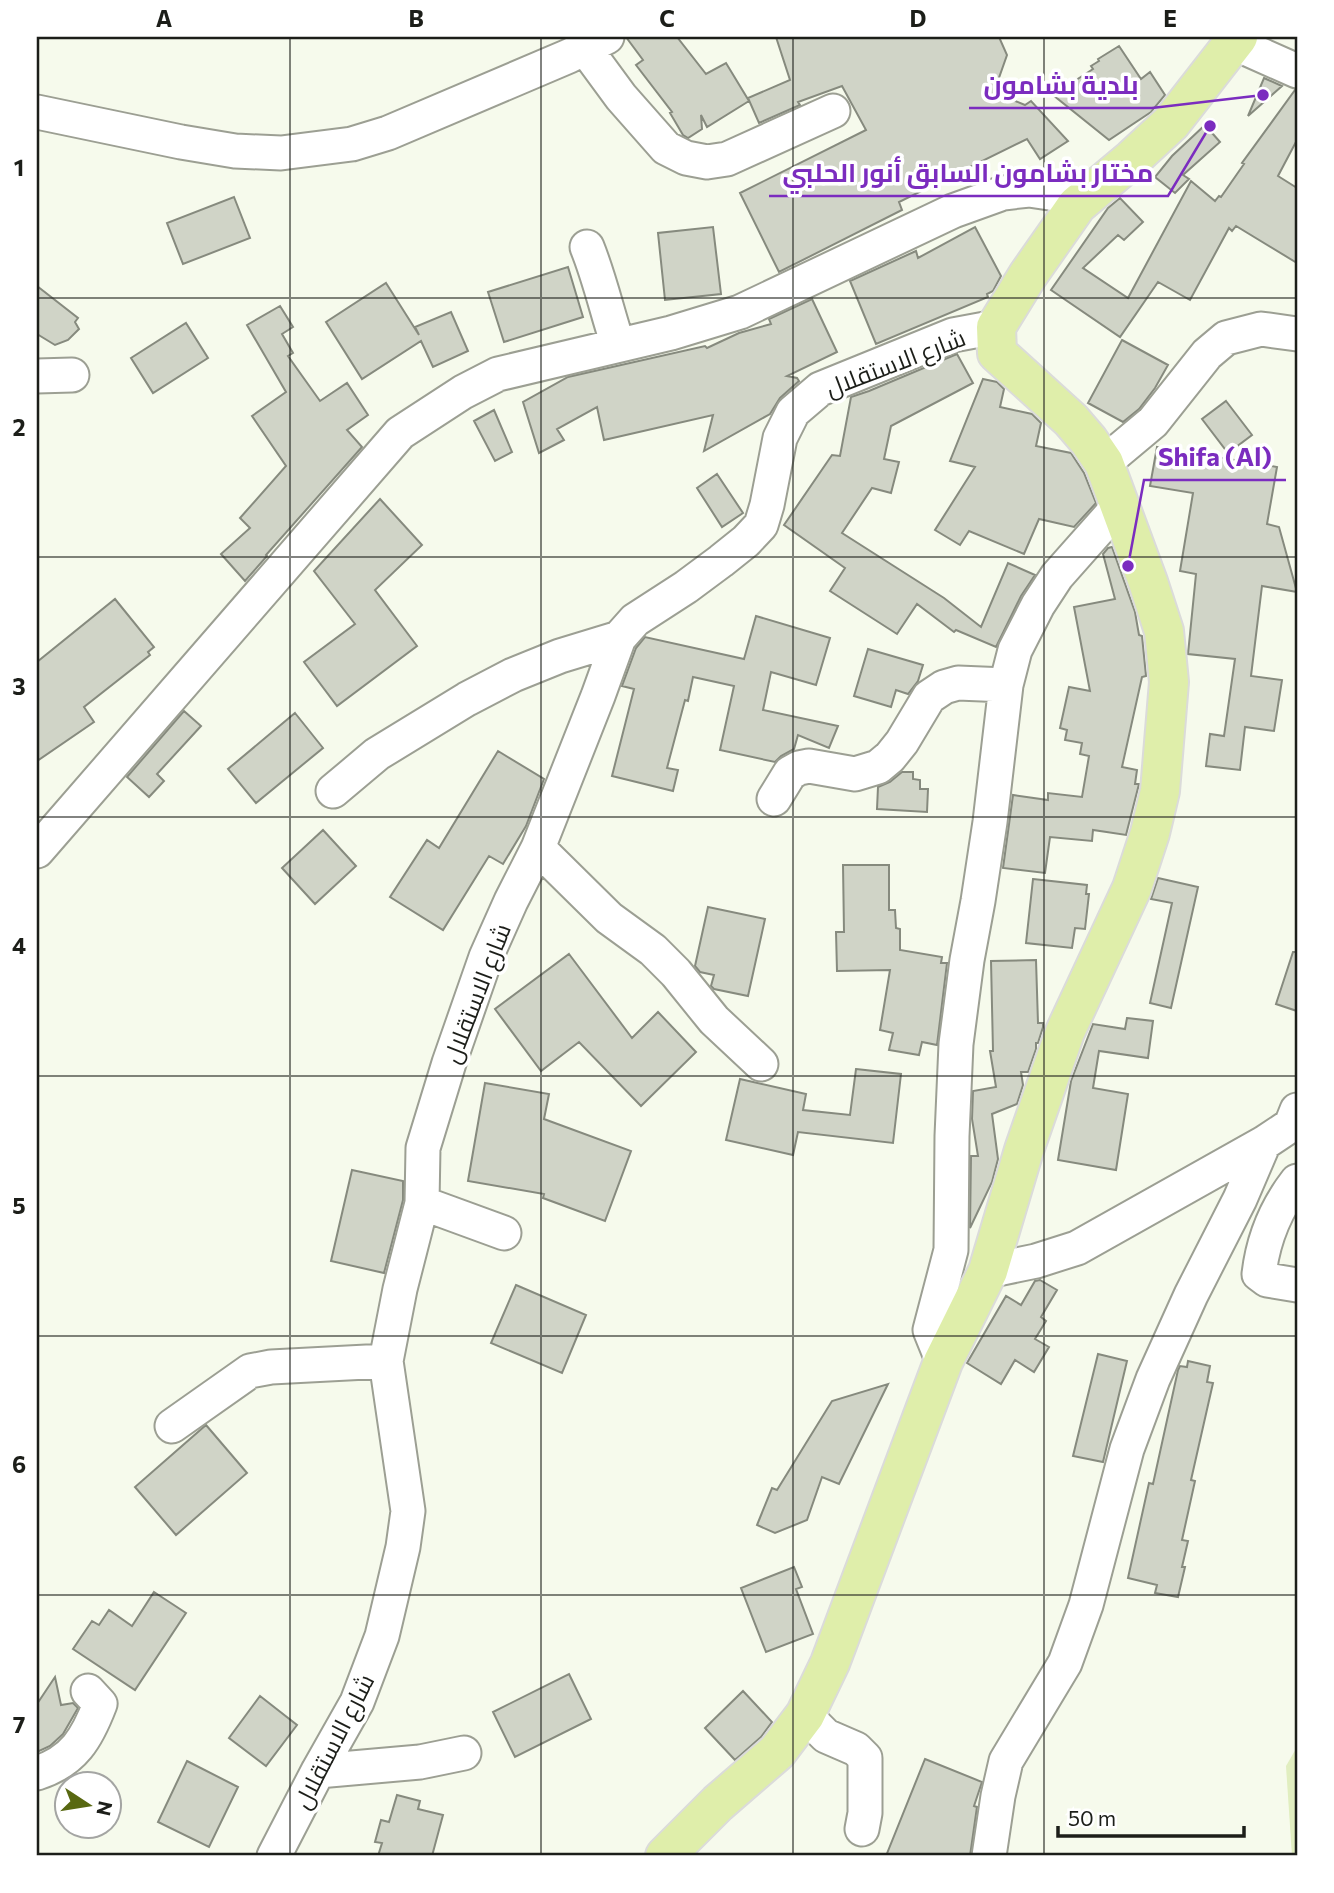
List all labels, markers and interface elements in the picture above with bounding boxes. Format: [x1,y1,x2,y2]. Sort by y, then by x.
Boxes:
text: A [156,4,173,32]
text: B [408,4,424,32]
text: C [659,4,675,32]
text: D [910,4,927,32]
text: E [1163,4,1177,32]
callout: بلدية بشامون [969,61,1152,108]
text: بلدية بشامون [983,68,1139,100]
callout: مختار بشامون السابق أنور الحلبي [769,149,1168,196]
text: 1 [14,153,24,181]
text: مختار بشامون السابق أنور الحلبي [783,156,1153,194]
street label: شارع الاستقلال [821,322,970,405]
text: 2 [12,413,26,441]
callout: Shifa (Al) [1144,433,1286,480]
text: Shifa (Al) [1158,440,1272,471]
text: 3 [12,672,26,700]
street label: شارع الاستقلال [436,919,519,1068]
text: 4 [12,931,26,959]
text: 5 [12,1191,26,1219]
text: 6 [12,1450,26,1478]
street label: شارع الاستقلال [287,1669,382,1815]
text: 7 [13,1710,25,1738]
north arrow [52,1770,122,1840]
scale bar [1058,1795,1243,1839]
text: N [92,1799,118,1818]
text: 50 m [1068,1805,1116,1830]

